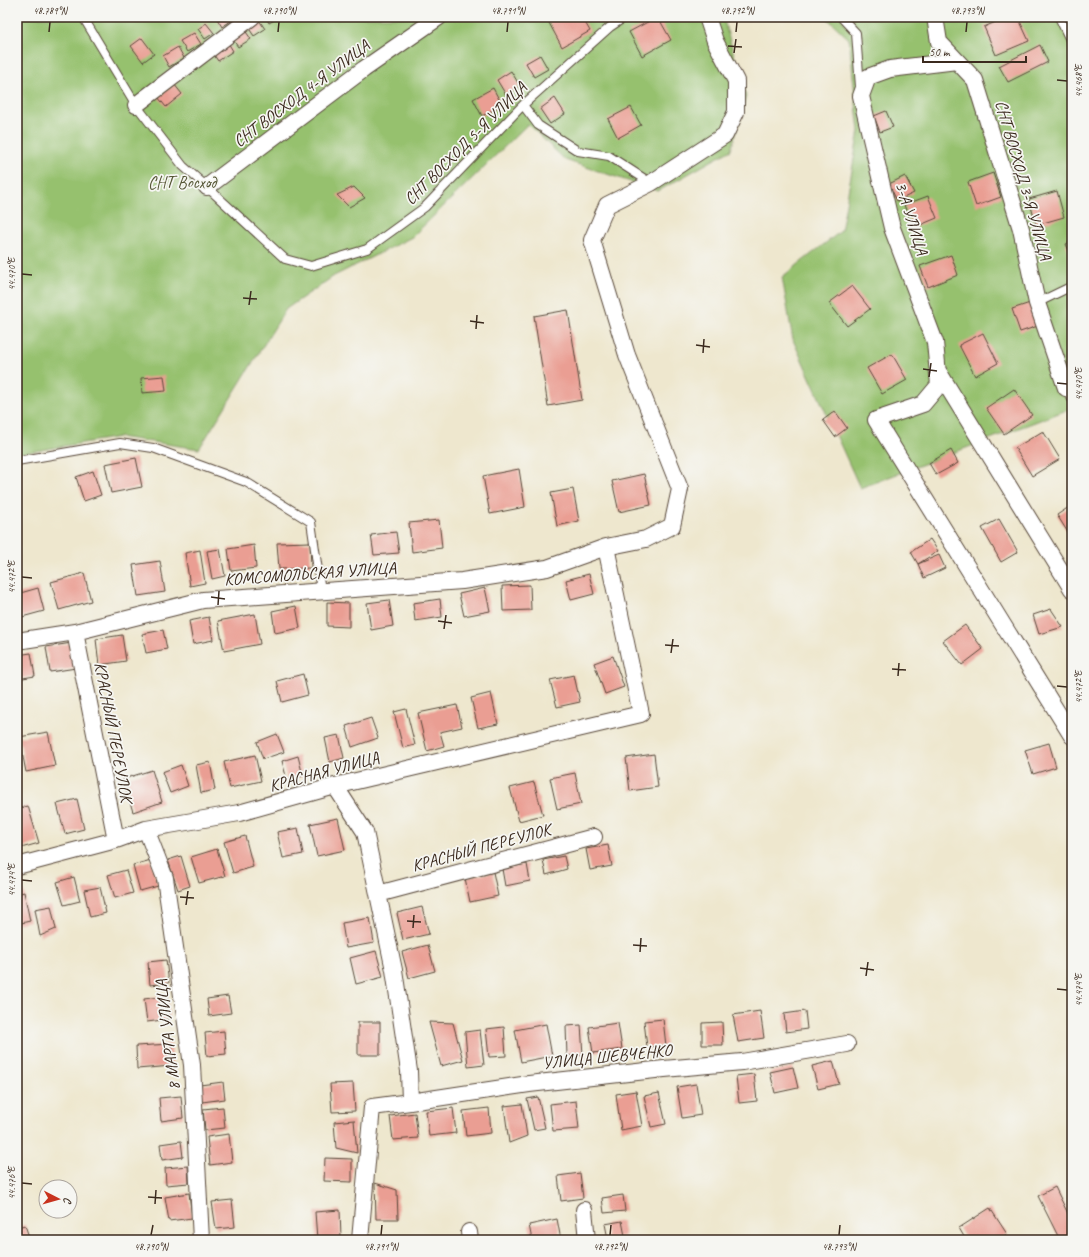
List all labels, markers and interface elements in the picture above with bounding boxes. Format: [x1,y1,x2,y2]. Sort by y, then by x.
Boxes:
text: 48.789°N [33,4,69,17]
text: 48.790°N [262,4,298,17]
text: 48.791°N [491,4,527,17]
text: 48.792°N [720,4,756,17]
text: 48.793°N [950,4,986,17]
street label: СНТ ВОСХОД 4-Я УЛИЦА [229,34,375,151]
scale bar [923,38,1026,64]
text: 50 m [929,44,951,60]
text: 44.468°E [1072,63,1085,97]
street label: СНТ ВОСХОД 5-Я УЛИЦА [400,77,532,209]
street label: СНТ ВОСХОД 3-Я УЛИЦА [991,98,1057,264]
park label: СНТ Восход [148,172,219,193]
street label: 3-А УЛИЦА [890,179,933,259]
text: 44.470°E [5,256,18,290]
text: 44.470°E [1072,366,1085,400]
street label: КОМСОМОЛЬСКАЯ УЛИЦА [224,557,397,590]
text: 44.472°E [5,559,18,593]
street label: КРАСНЫЙ ПЕРЕУЛОК [90,660,138,807]
text: 44.472°E [1072,669,1085,703]
street label: КРАСНАЯ УЛИЦА [267,747,382,796]
street label: КРАСНЫЙ ПЕРЕУЛОК [410,818,556,876]
text: 44.474°E [5,862,18,896]
text: 44.474°E [1072,972,1085,1006]
street label: 8 МАРТА УЛИЦА [150,978,185,1091]
street label: УЛИЦА ШЕВЧЕНКО [541,1039,674,1074]
text: 44.476°E [5,1165,18,1199]
north arrow [38,1179,78,1219]
text: С [61,1197,75,1205]
text: 48.790°N [134,1240,170,1253]
text: 48.791°N [364,1240,400,1253]
text: 48.792°N [593,1240,629,1253]
text: 48.793°N [822,1240,858,1253]

